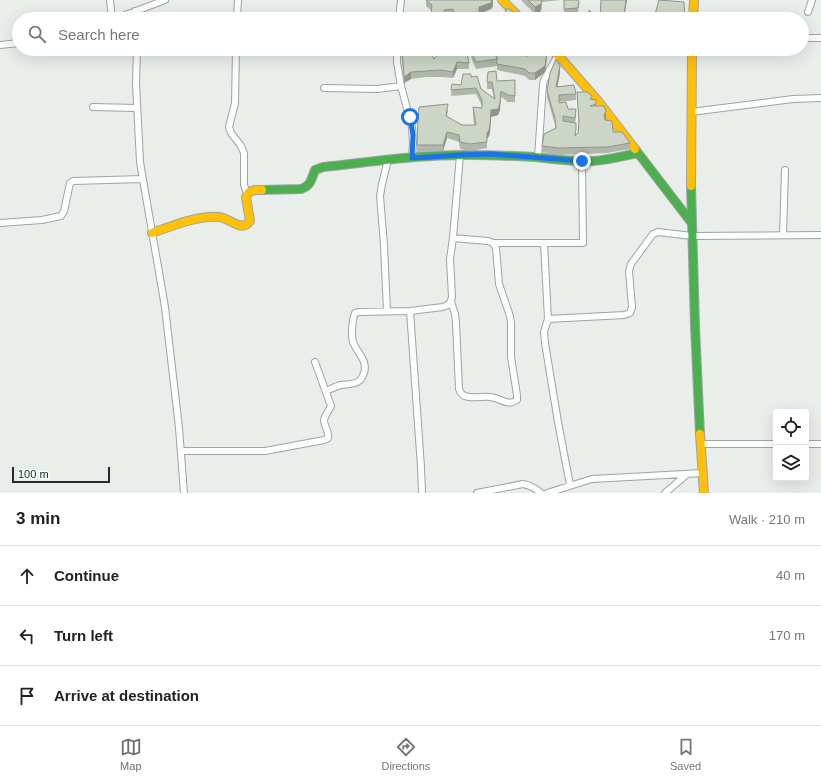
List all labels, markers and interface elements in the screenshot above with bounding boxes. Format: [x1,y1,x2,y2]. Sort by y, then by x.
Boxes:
search box [12,12,809,56]
icon: search [26,23,48,45]
text: Search here [58,26,140,43]
route start [401,108,419,126]
route end [573,152,591,170]
map controls [773,409,809,481]
button: locate [773,409,809,445]
button: layers [773,445,809,481]
scale bar [12,465,110,484]
text: 100 m [18,468,49,480]
text: 3 min [16,509,60,528]
text: Walk · 210 m [729,512,805,527]
icon: ahead [16,565,38,587]
text: Continue [54,567,119,584]
text: 40 m [776,568,805,583]
icon: left [16,625,38,647]
text: Turn left [54,627,113,644]
text: 170 m [769,628,805,643]
icon: arrive [16,685,38,707]
text: Arrive at destination [54,687,199,704]
tab: Map [120,736,142,772]
tab: Directions [381,736,430,772]
tab: Saved [670,736,701,772]

